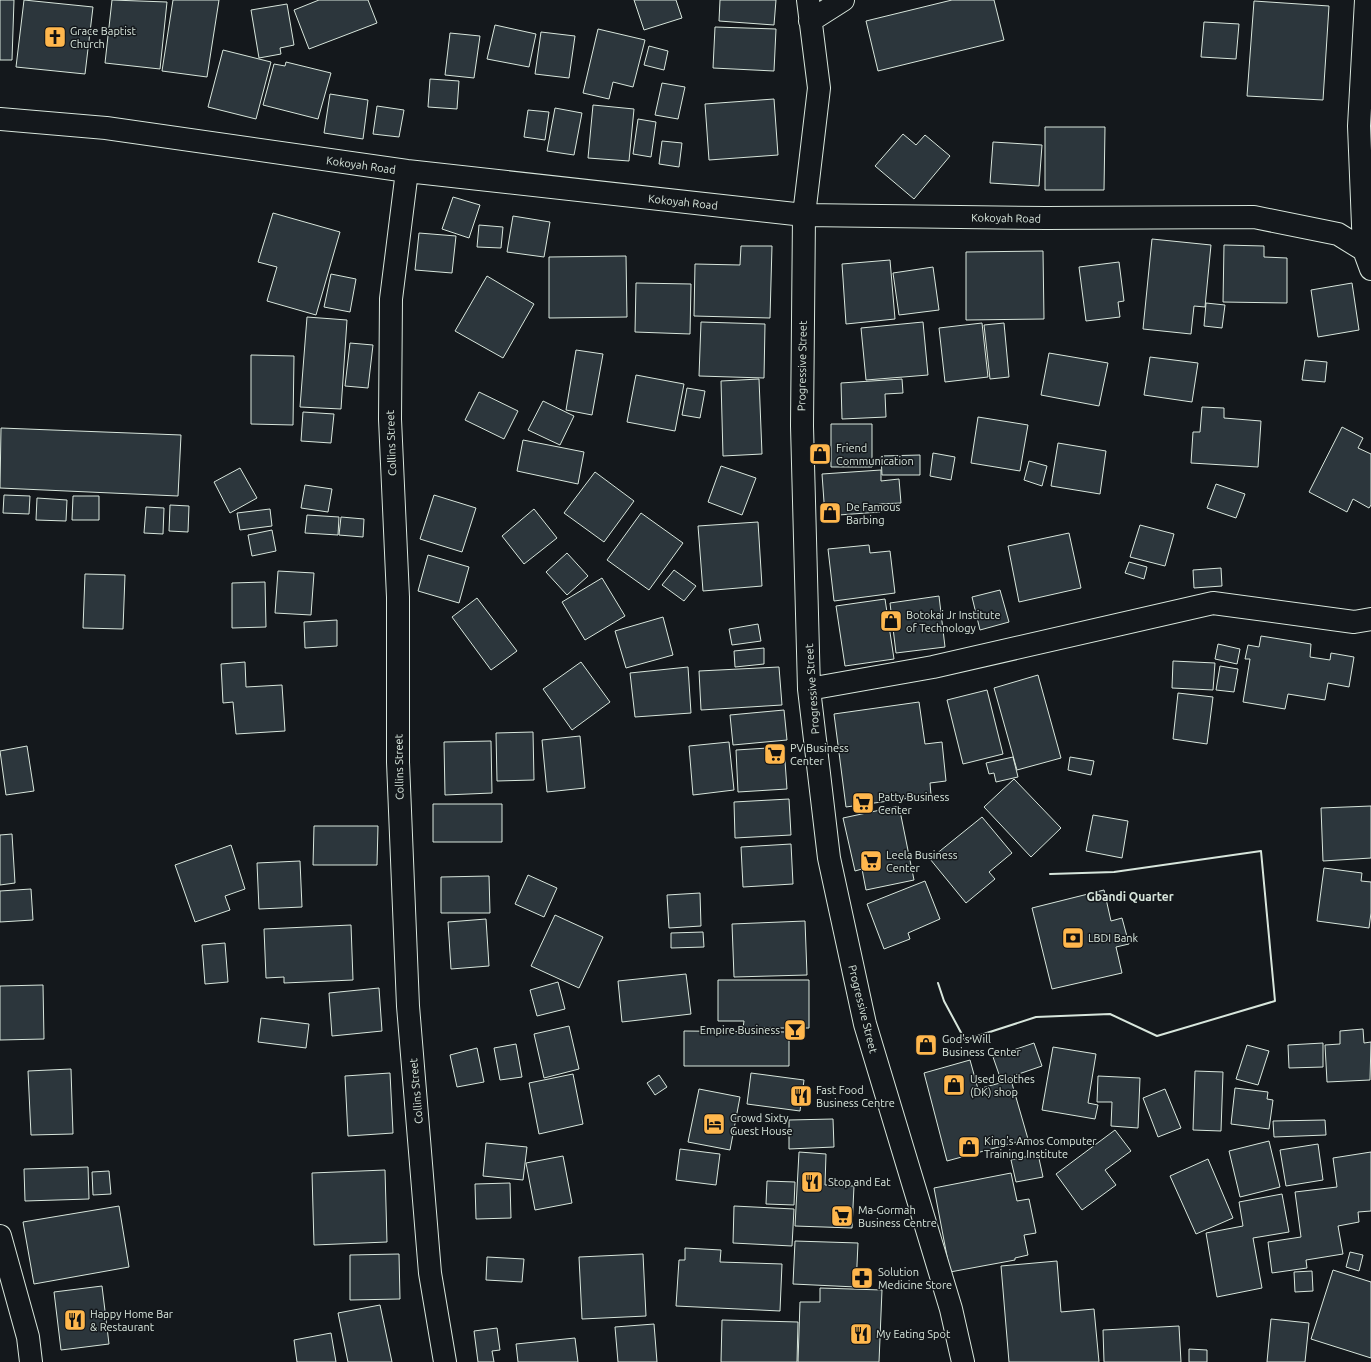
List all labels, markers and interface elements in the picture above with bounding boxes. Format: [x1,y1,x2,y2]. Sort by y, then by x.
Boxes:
church icon: Grace Baptist Church [42,24,68,50]
place label: Grace Baptist Church [70,25,137,50]
street label: Kokoyah Road [326,154,396,176]
street label: Kokoyah Road [648,192,718,212]
street label: Kokoyah Road [971,211,1041,225]
street label: Progressive Street [795,320,809,411]
street label: Collins Street [384,409,398,476]
shop icon: Friend Communication [807,441,833,467]
place label: Friend Communication [836,442,914,467]
shop icon: De Famous Barbing [817,500,843,526]
place label: De Famous Barbing [846,501,901,526]
shop icon: Botokai Jr Institute of Technology [878,608,904,634]
place label: Botokai Jr Institute of Technology [906,609,1001,634]
street label: Progressive Street [803,643,821,735]
street label: Collins Street [392,733,406,800]
supermarket icon: PV Business Center [762,741,788,767]
place label: PV Business Center [790,742,849,767]
supermarket icon: Patty Business Center [850,790,876,816]
place label: Patty Business Center [878,791,949,816]
supermarket icon: Leela Business Center [858,848,884,874]
place label: Leela Business Center [886,849,958,874]
district label: Gbandi Quarter [1086,890,1174,903]
bank icon: LBDI Bank [1060,925,1086,951]
place label: LBDI Bank [1088,932,1139,944]
street label: Progressive Street [846,964,880,1055]
bar icon: Empire Business [782,1017,808,1043]
place label: Empire Business [700,1024,780,1036]
shop icon: God's Will Business Center [913,1032,939,1058]
place label: God's Will Business Center [942,1033,1022,1058]
street label: Collins Street [407,1057,425,1124]
shop icon: Used Clothes (DK) shop [941,1072,967,1098]
place label: Used Clothes (DK) shop [970,1073,1035,1099]
restaurant icon: Fast Food Business Centre [788,1083,814,1109]
place label: Fast Food Business Centre [816,1084,895,1109]
hotel icon: Crowd Sixty Guest House [701,1111,727,1137]
place label: Crowd Sixty Guest House [730,1112,793,1137]
shop icon: King's Amos Computer Training Institute [956,1134,982,1160]
place label: King's Amos Computer Training Institute [984,1135,1097,1160]
restaurant icon: Stop and Eat [799,1169,825,1195]
place label: Stop and Eat [828,1176,891,1188]
supermarket icon: Ma-Gormah Business Centre [829,1203,855,1229]
place label: Ma-Gormah Business Centre [858,1204,937,1229]
pharmacy icon: Solution Medicine Store [849,1265,875,1291]
place label: Solution Medicine Store [878,1266,952,1291]
restaurant icon: Happy Home Bar & Restaurant [62,1307,88,1333]
place label: Happy Home Bar & Restaurant [90,1308,174,1333]
restaurant icon: My Eating Spot [848,1321,874,1347]
place label: My Eating Spot [876,1328,951,1340]

